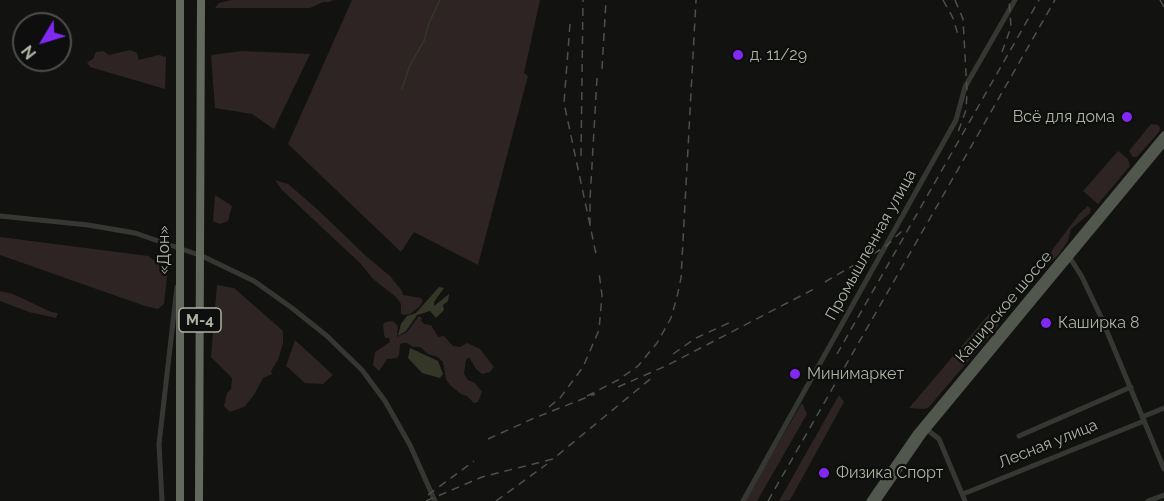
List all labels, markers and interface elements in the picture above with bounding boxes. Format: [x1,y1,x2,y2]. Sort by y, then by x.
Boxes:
north arrow [12,12,72,72]
text: N [18,41,40,63]
place label: д. 11/29 [750,45,807,65]
marker: д. 11/29 [731,48,745,62]
place label: Всё для дома [1013,107,1115,127]
marker: Всё для дома [1120,110,1134,124]
street label: Промышленная улица [822,166,920,324]
street label: «Дон» [154,225,174,275]
street label: Каширское шоссе [952,247,1056,367]
road number: М-4 [179,308,221,332]
place label: Каширка 8 [1058,313,1140,333]
marker: Каширка 8 [1039,316,1053,330]
place label: Минимаркет [807,364,904,384]
marker: Минимаркет [788,367,802,381]
street label: Лесная улица [996,415,1100,473]
place label: Физика Спорт [836,463,943,483]
marker: Физика Спорт [817,466,831,480]

